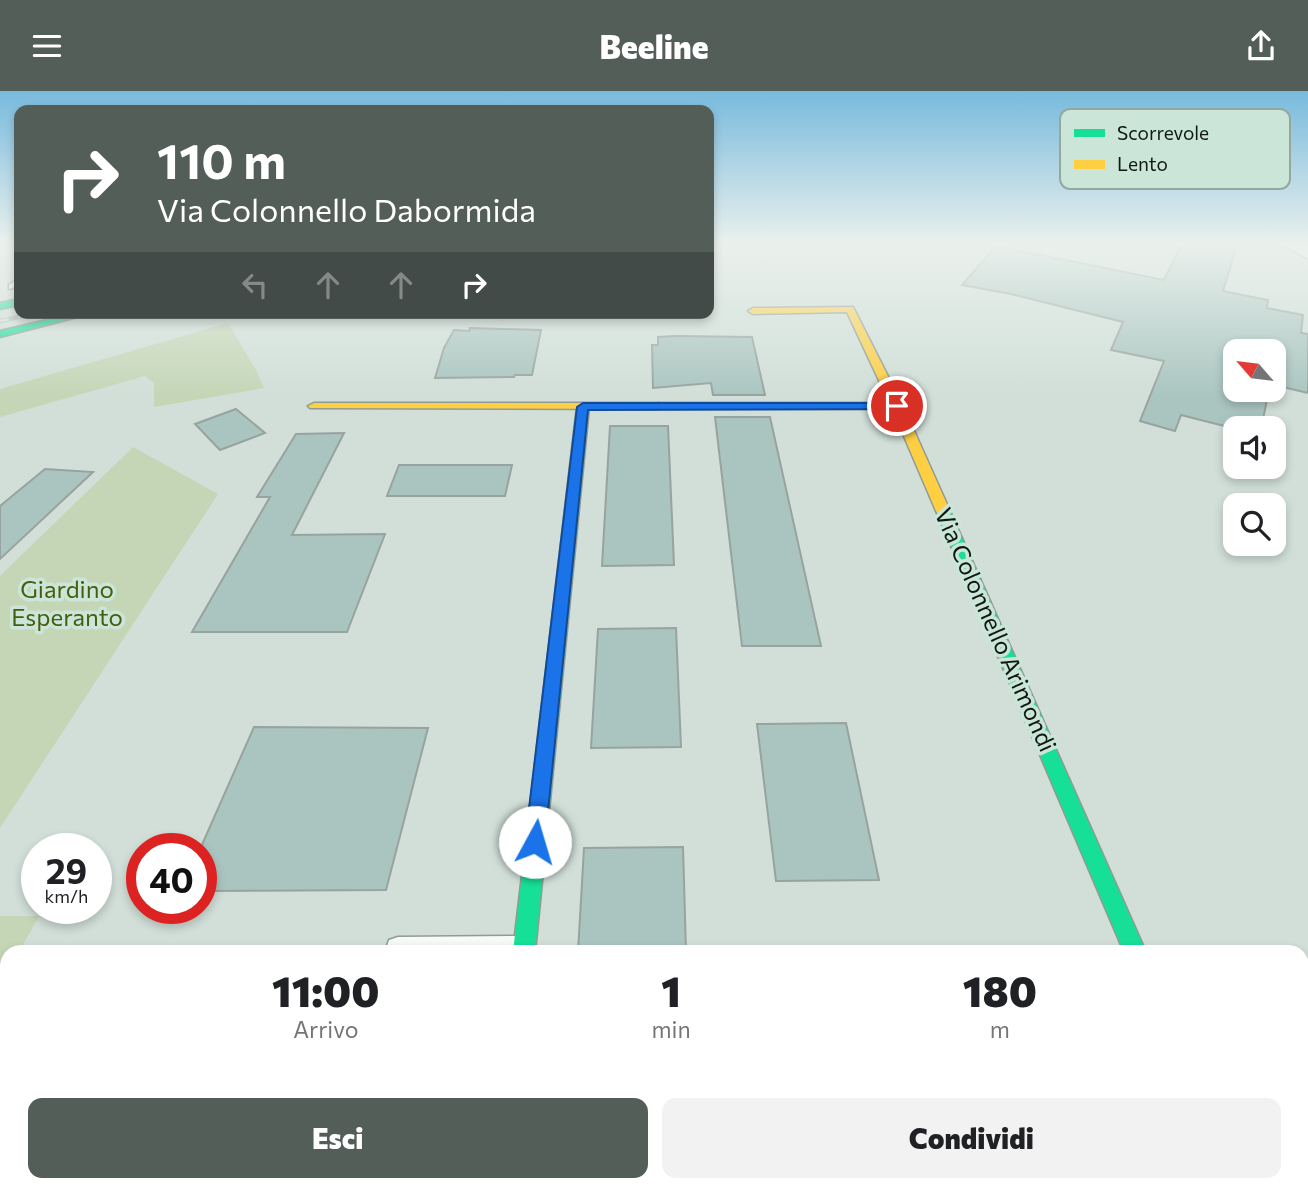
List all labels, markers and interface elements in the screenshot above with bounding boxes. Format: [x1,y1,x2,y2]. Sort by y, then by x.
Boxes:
text: Beeline [600,26,708,66]
icon: menu [28,27,66,65]
icon: share [1242,27,1280,65]
legend [1060,109,1290,189]
text: Scorrevole [1117,121,1209,144]
text: 110 m [157,129,286,189]
icon: right [42,133,133,224]
text: Lento [1117,152,1168,175]
text: Via Colonnello Dabormida [157,189,536,229]
icon: left [236,266,274,304]
icon: ahead [309,266,347,304]
icon: ahead [382,266,420,304]
icon: right [455,266,493,304]
north arrow [1223,339,1286,403]
map controls [1223,339,1286,556]
pin [867,376,927,436]
icon: arrive [878,387,916,425]
button: sound [1223,416,1286,479]
button: search [1223,493,1286,556]
street label: Via Colonnello Arimondi [929,503,1063,756]
park label: Giardino Esperanto [11,574,123,631]
position arrow [498,805,572,879]
speed limit sign: 40 [126,833,217,924]
text: 29 [46,848,87,891]
text: km/h [45,885,88,907]
text: 11:00 [272,964,379,1016]
text: 1 [661,964,681,1016]
text: 180 [963,964,1037,1016]
text: Arrivo [293,1015,358,1043]
text: min [652,1015,691,1043]
text: m [990,1015,1010,1043]
button: Esci [28,1098,648,1178]
button: Condividi [662,1098,1281,1178]

